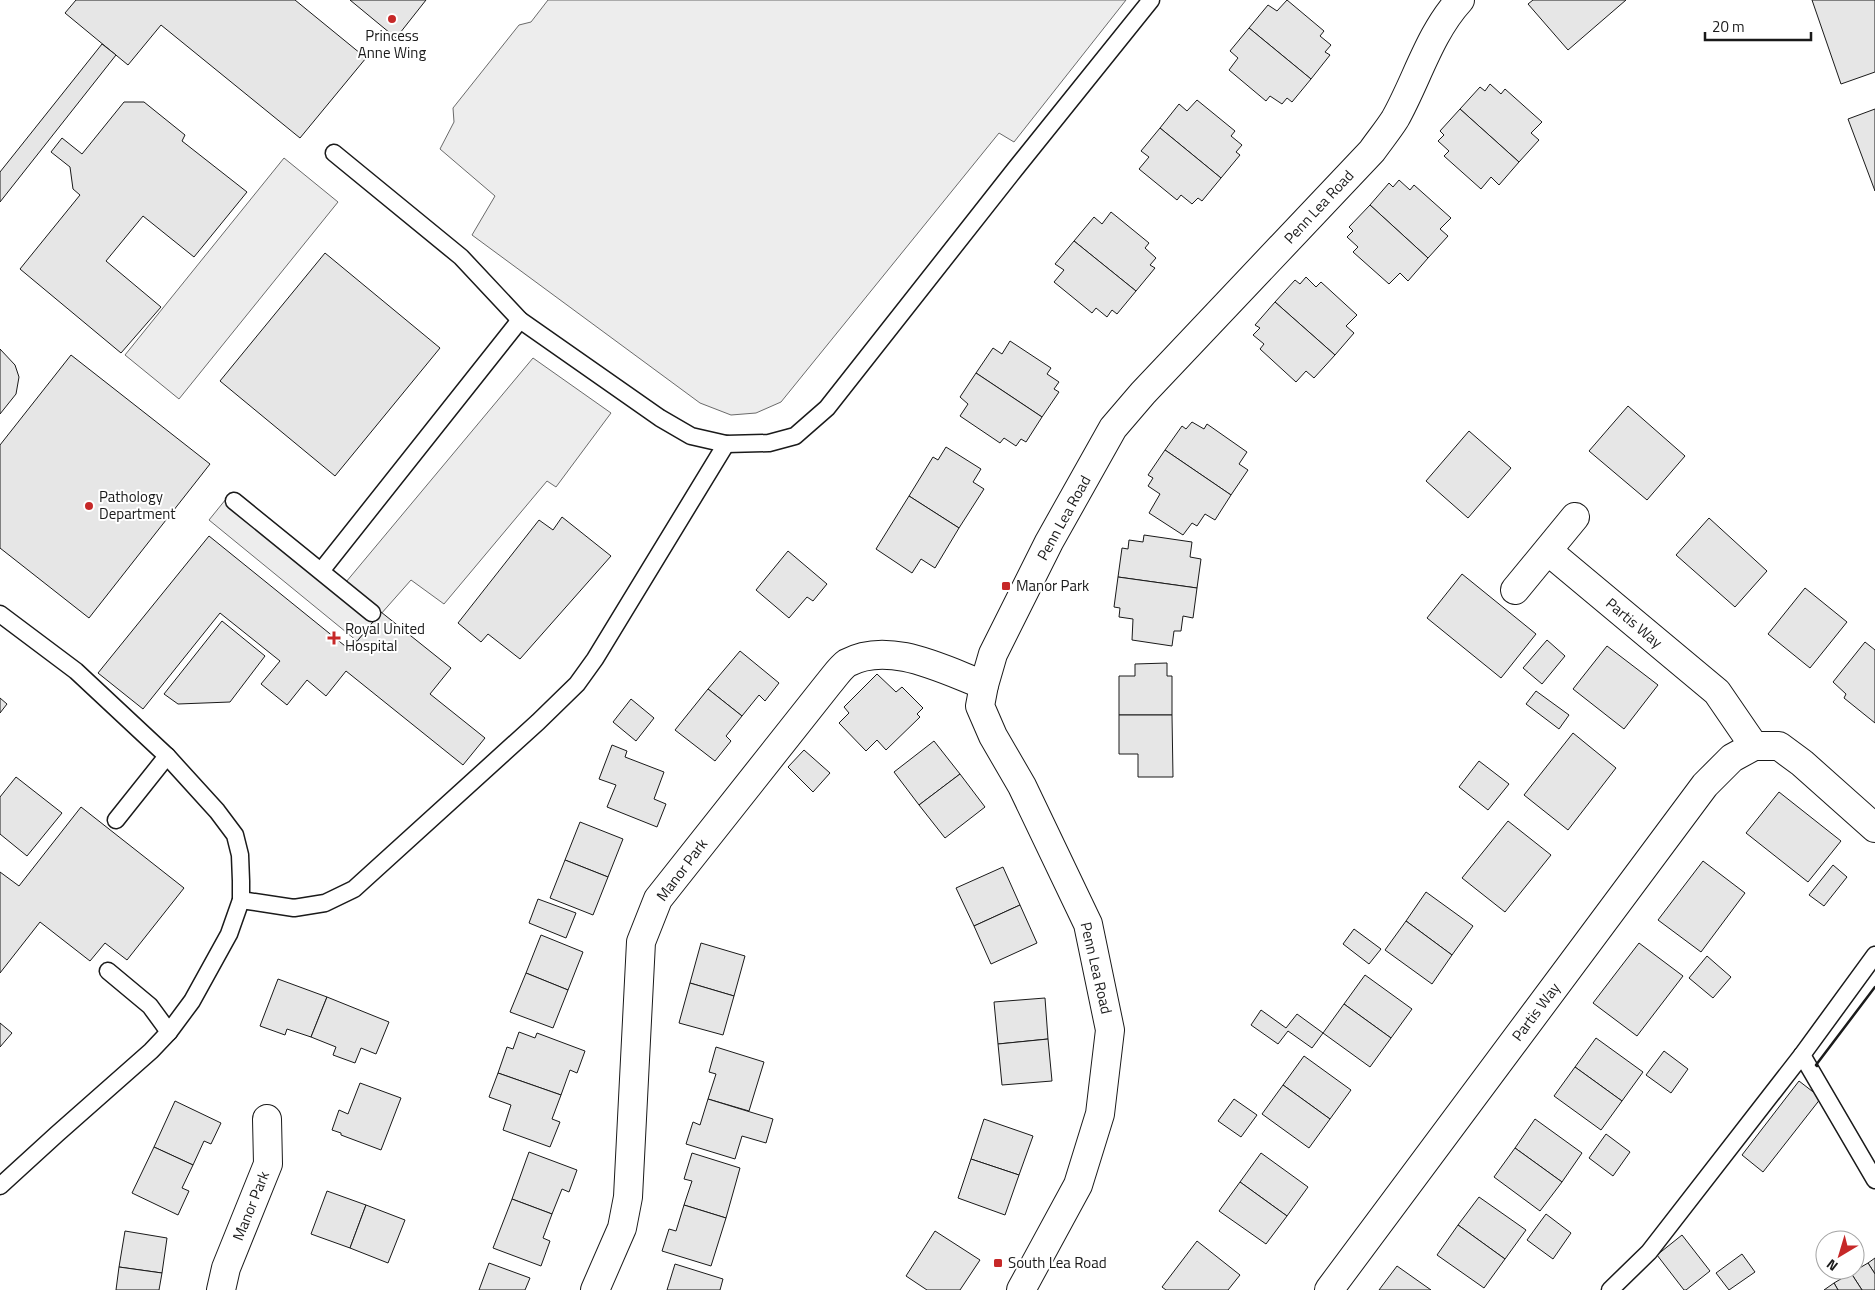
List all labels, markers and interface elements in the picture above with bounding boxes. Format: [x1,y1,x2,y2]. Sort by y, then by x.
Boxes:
scale bar [1705,10,1811,42]
marker: Princess Anne Wing [386,13,398,25]
text: 20 m [1712,15,1745,38]
place label: Princess Anne Wing [358,24,426,64]
street label: Penn Lea Road [1278,165,1359,249]
street label: Penn Lea Road [1031,471,1096,564]
place label: Pathology Department [99,485,176,525]
marker: Pathology Department [83,500,95,512]
place label: Manor Park [1016,574,1089,597]
marker: Manor Park [1000,580,1012,592]
street label: Partis Way [1601,592,1668,653]
place label: Royal United Hospital [345,617,425,657]
marker: Royal United Hospital [327,631,341,645]
street label: Manor Park [650,834,713,906]
street label: Penn Lea Road [1075,920,1118,1016]
street label: Partis Way [1506,978,1565,1046]
street label: Manor Park [226,1168,275,1244]
north arrow [1815,1230,1865,1280]
place label: South Lea Road [1008,1251,1107,1274]
text: N [1821,1254,1842,1277]
marker: South Lea Road [992,1257,1004,1269]

